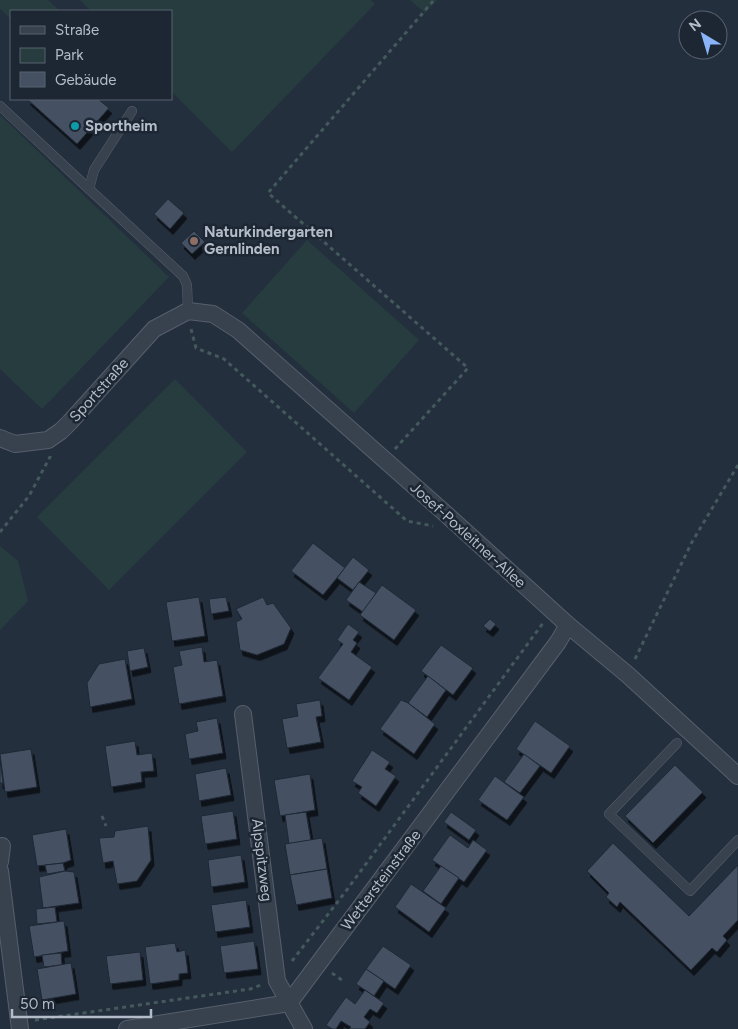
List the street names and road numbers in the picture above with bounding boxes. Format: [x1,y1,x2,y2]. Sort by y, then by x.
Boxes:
street label: Sportstraße [66,354,132,426]
street label: Josef-Poxleitner-Allee [406,478,530,592]
street label: Alpspitzweg [248,818,276,902]
street label: Wettersteinstraße [337,826,425,934]

